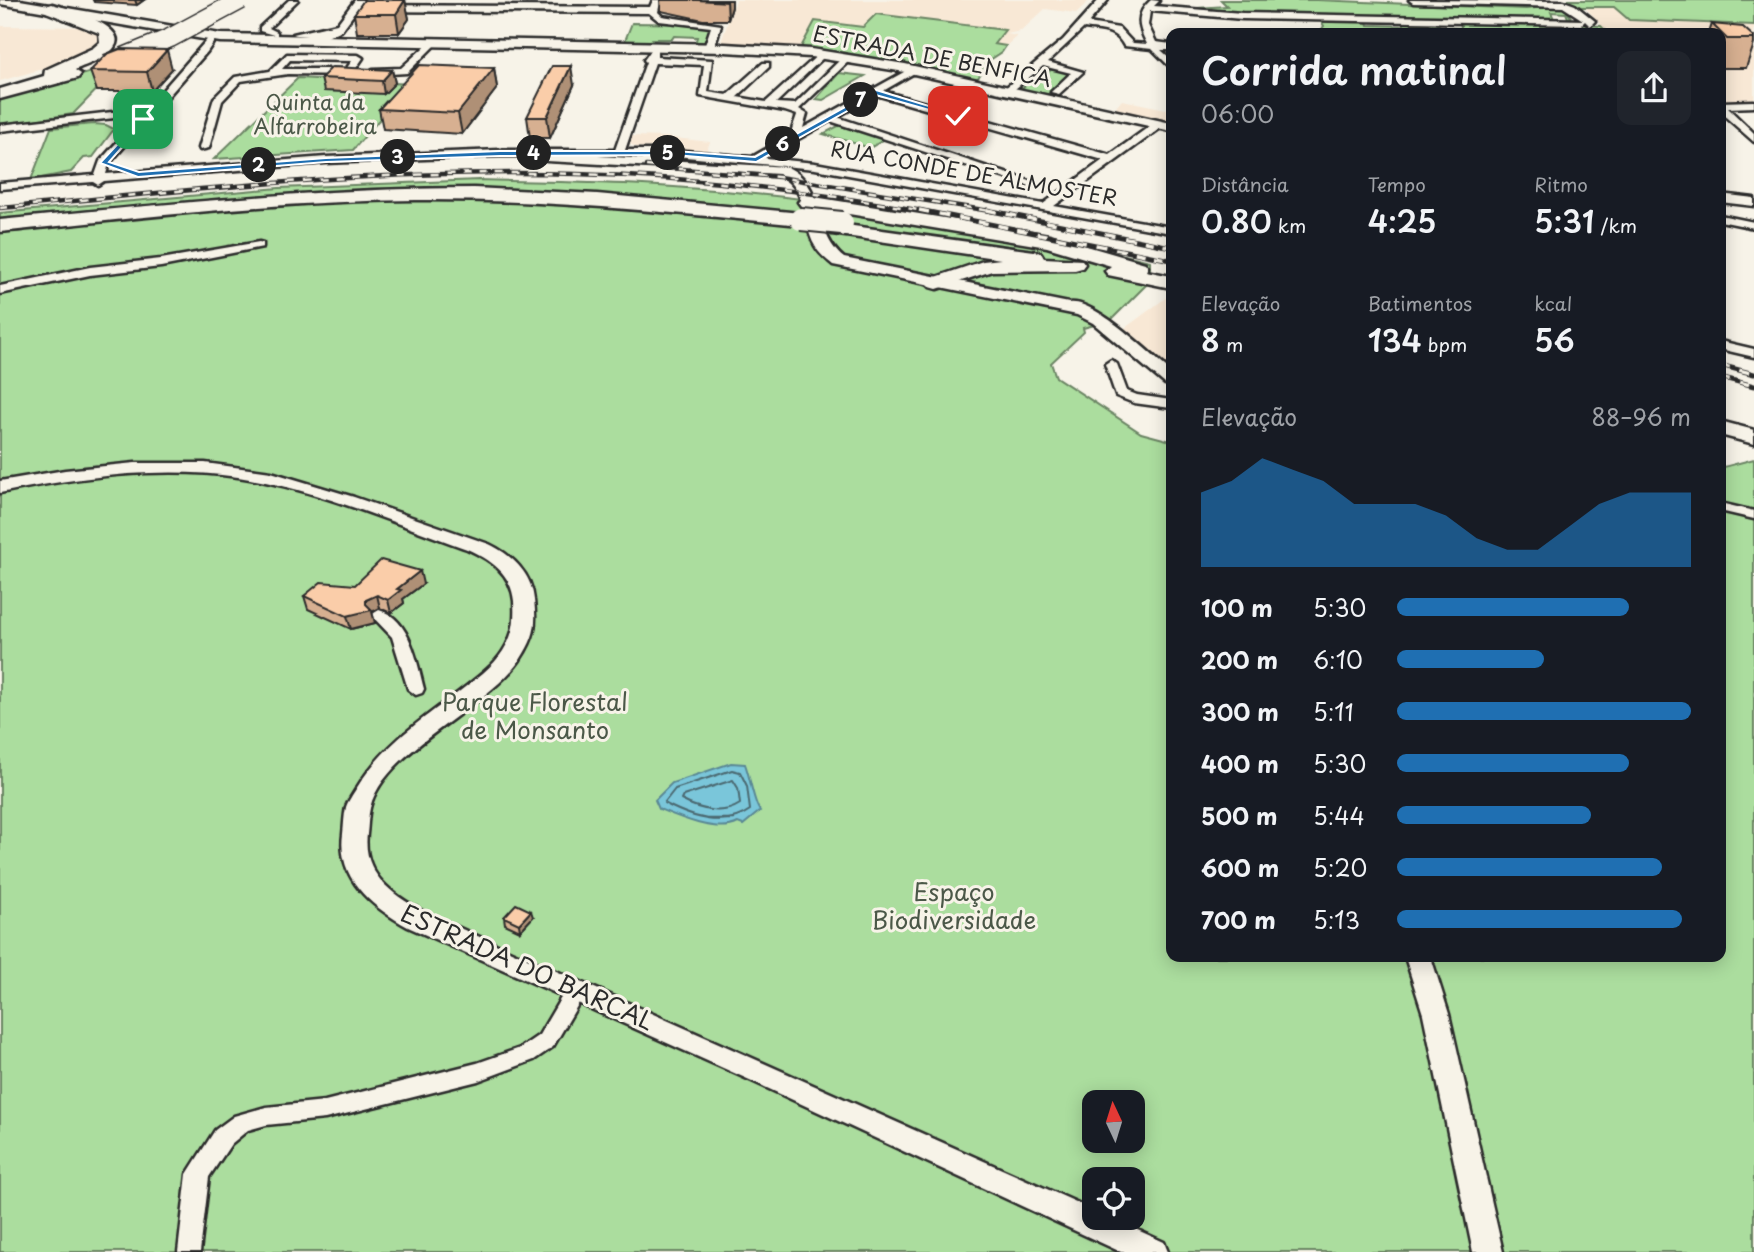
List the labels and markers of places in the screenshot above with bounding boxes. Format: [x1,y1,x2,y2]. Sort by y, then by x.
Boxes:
pin: 7 [844,82,878,118]
pin [928,86,988,146]
pin [113,89,173,149]
pin: 6 [766,127,800,162]
pin: 4 [516,136,552,170]
pin: 5 [650,136,686,170]
pin: 3 [380,140,416,174]
pin: 2 [242,148,276,182]

